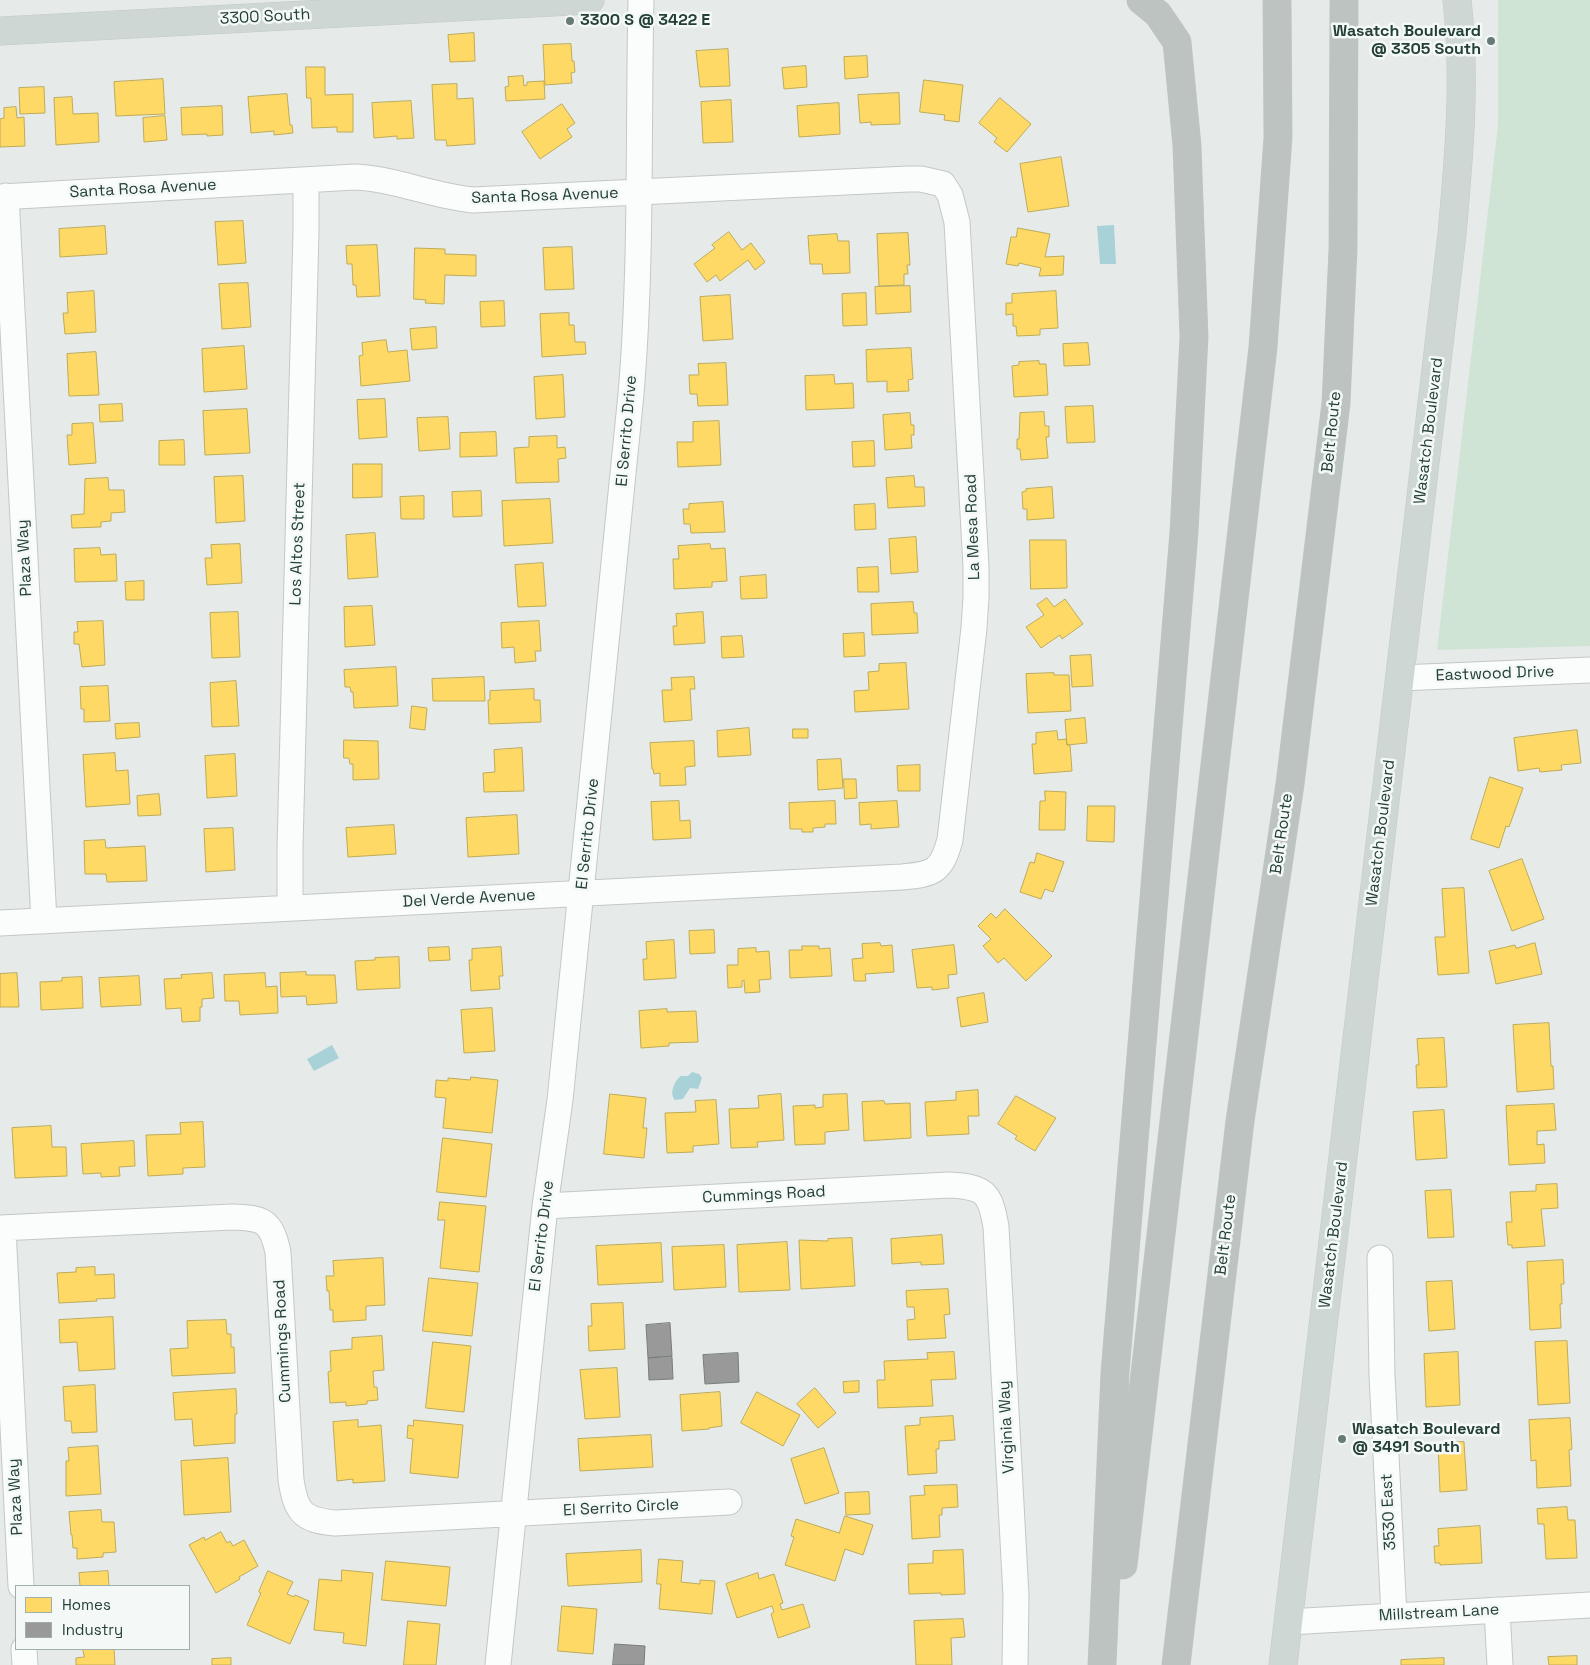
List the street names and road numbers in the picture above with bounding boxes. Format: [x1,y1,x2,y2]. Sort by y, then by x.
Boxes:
street label: 3300 South [219,5,311,29]
street label: Santa Rosa Avenue [69,176,217,202]
street label: Santa Rosa Avenue [471,184,619,208]
street label: Wasatch Boulevard [1410,357,1448,505]
street label: El Serrito Drive [613,375,641,487]
street label: Belt Route [1318,390,1346,474]
street label: La Mesa Road [962,474,984,580]
street label: Los Altos Street [286,482,310,606]
street label: Plaza Way [13,519,37,597]
street label: Eastwood Drive [1435,662,1555,686]
street label: Wasatch Boulevard [1362,759,1400,907]
street label: El Serrito Drive [573,777,603,891]
street label: Belt Route [1267,792,1297,876]
street label: Del Verde Avenue [402,886,536,912]
street label: Wasatch Boulevard [1315,1161,1353,1309]
street label: El Serrito Drive [526,1179,558,1293]
street label: Cummings Road [702,1182,826,1208]
street label: Belt Route [1211,1193,1241,1277]
street label: Cummings Road [270,1279,296,1403]
street label: Virginia Way [995,1380,1019,1474]
street label: Plaza Way [4,1458,28,1536]
street label: 3530 East [1377,1473,1401,1551]
street label: El Serrito Circle [562,1495,680,1521]
street label: Millstream Lane [1378,1600,1500,1626]

